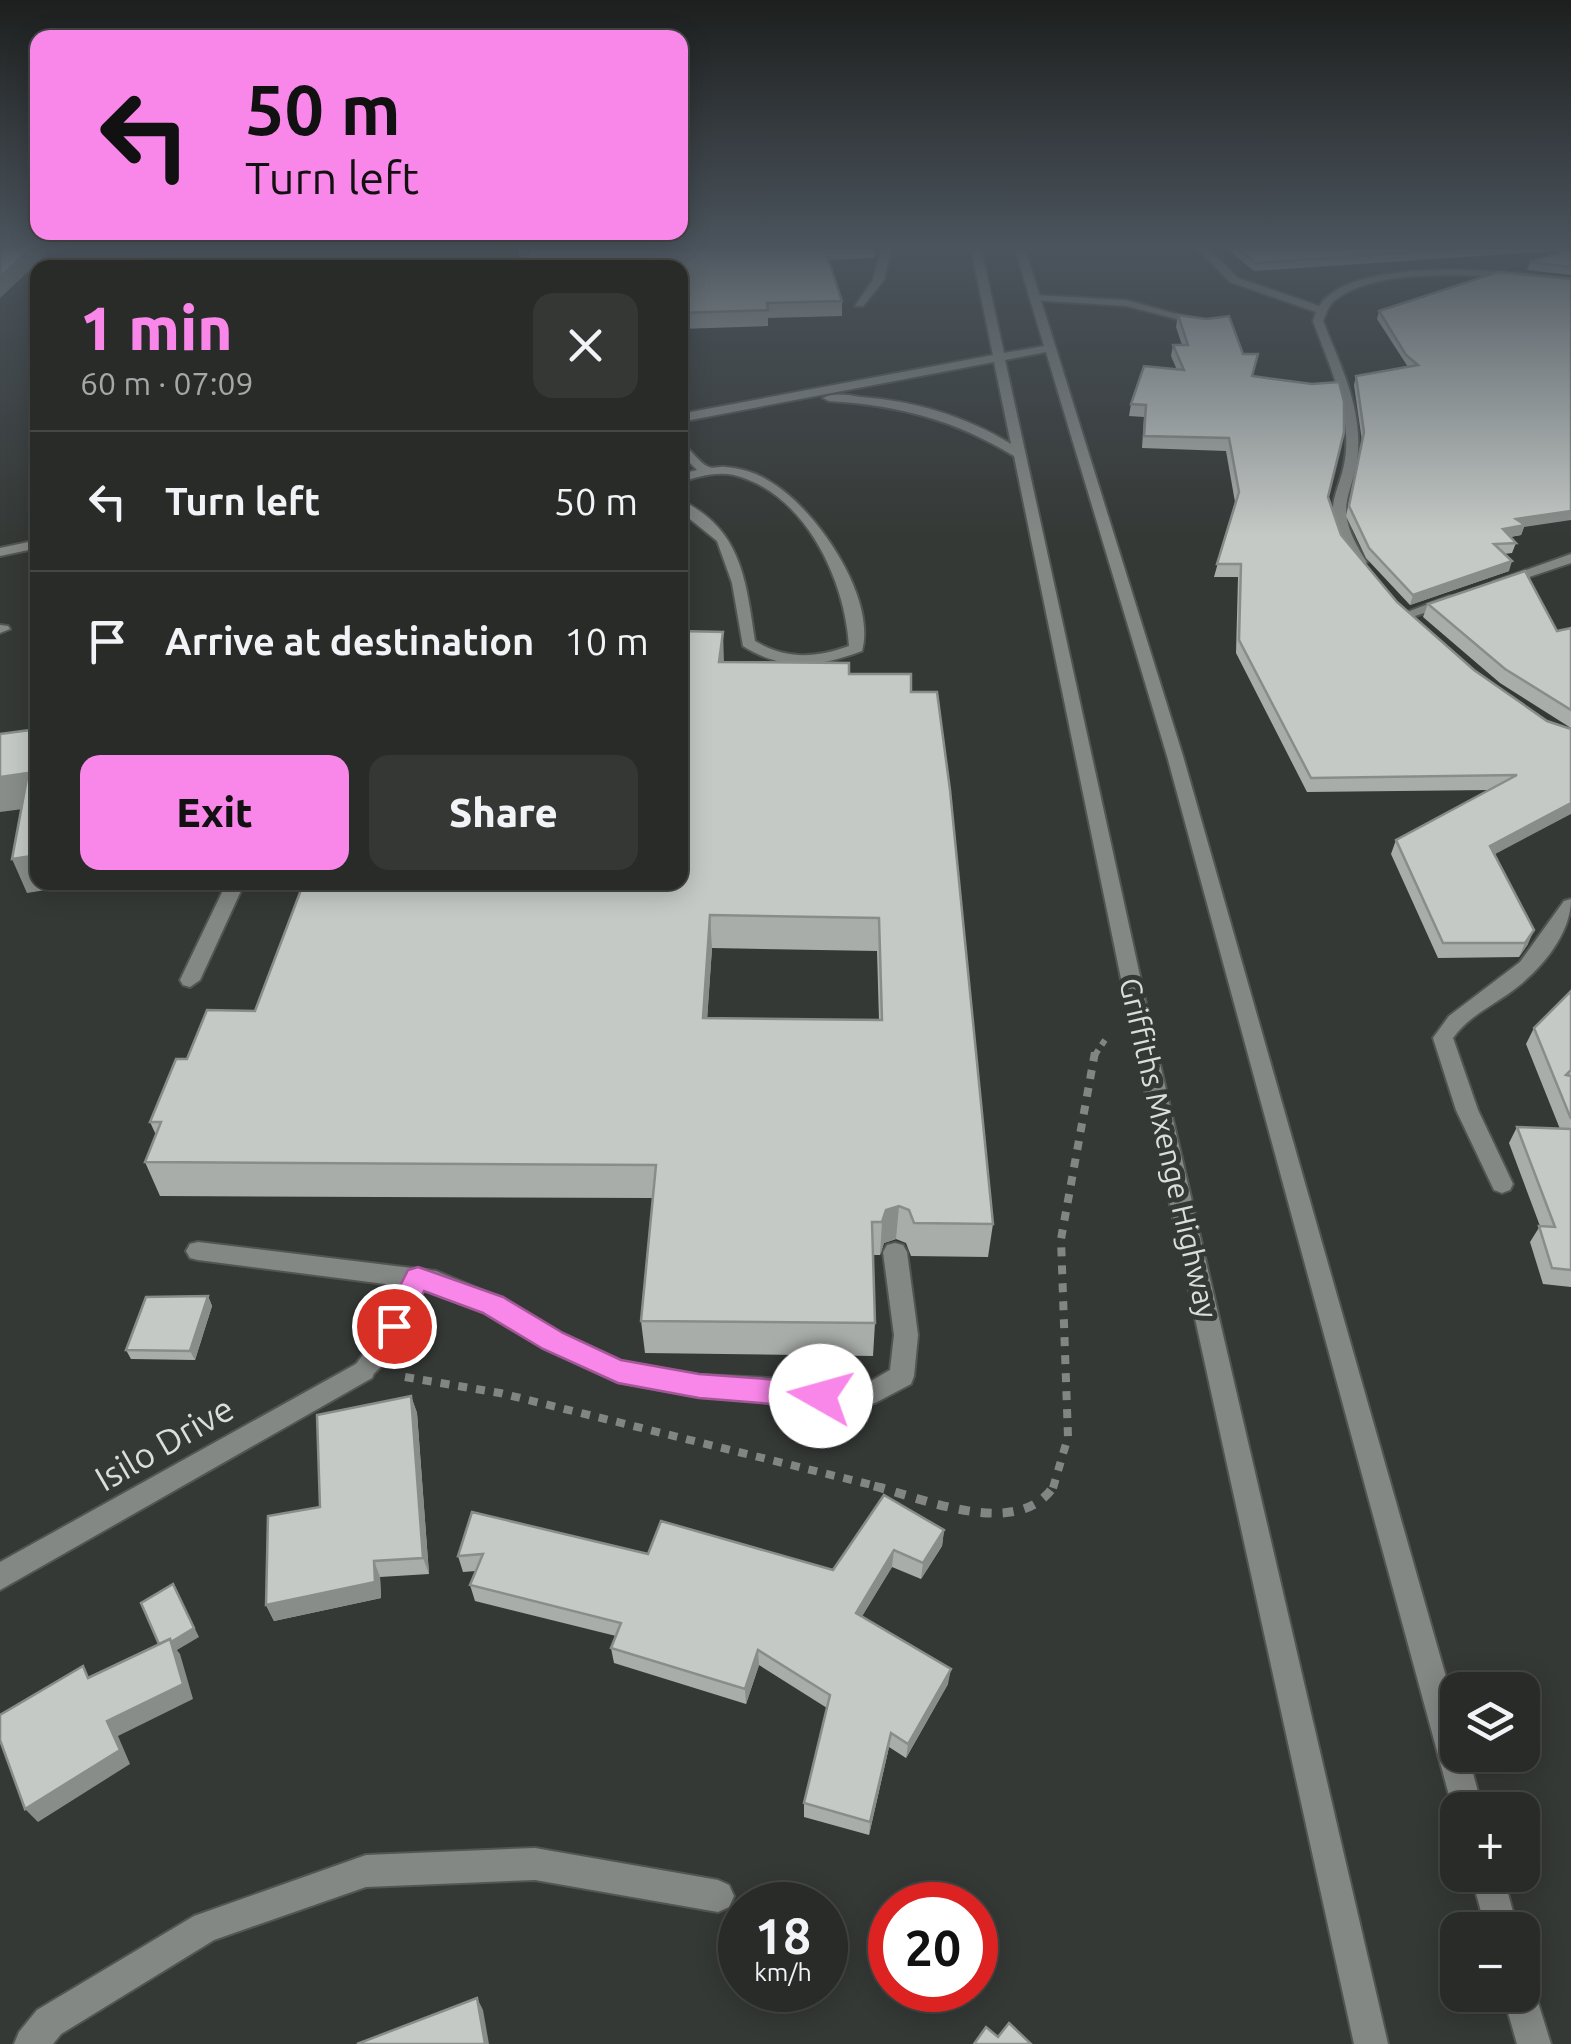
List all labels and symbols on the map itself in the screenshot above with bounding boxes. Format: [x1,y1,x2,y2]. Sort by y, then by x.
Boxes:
street label: Griffiths Mxenge Highway [1113,974,1225,1322]
pin [352,1284,437,1369]
position arrow [769,1344,873,1448]
street label: Isilo Drive [88,1387,240,1499]
speed limit sign: 20 [868,1882,998,2012]

